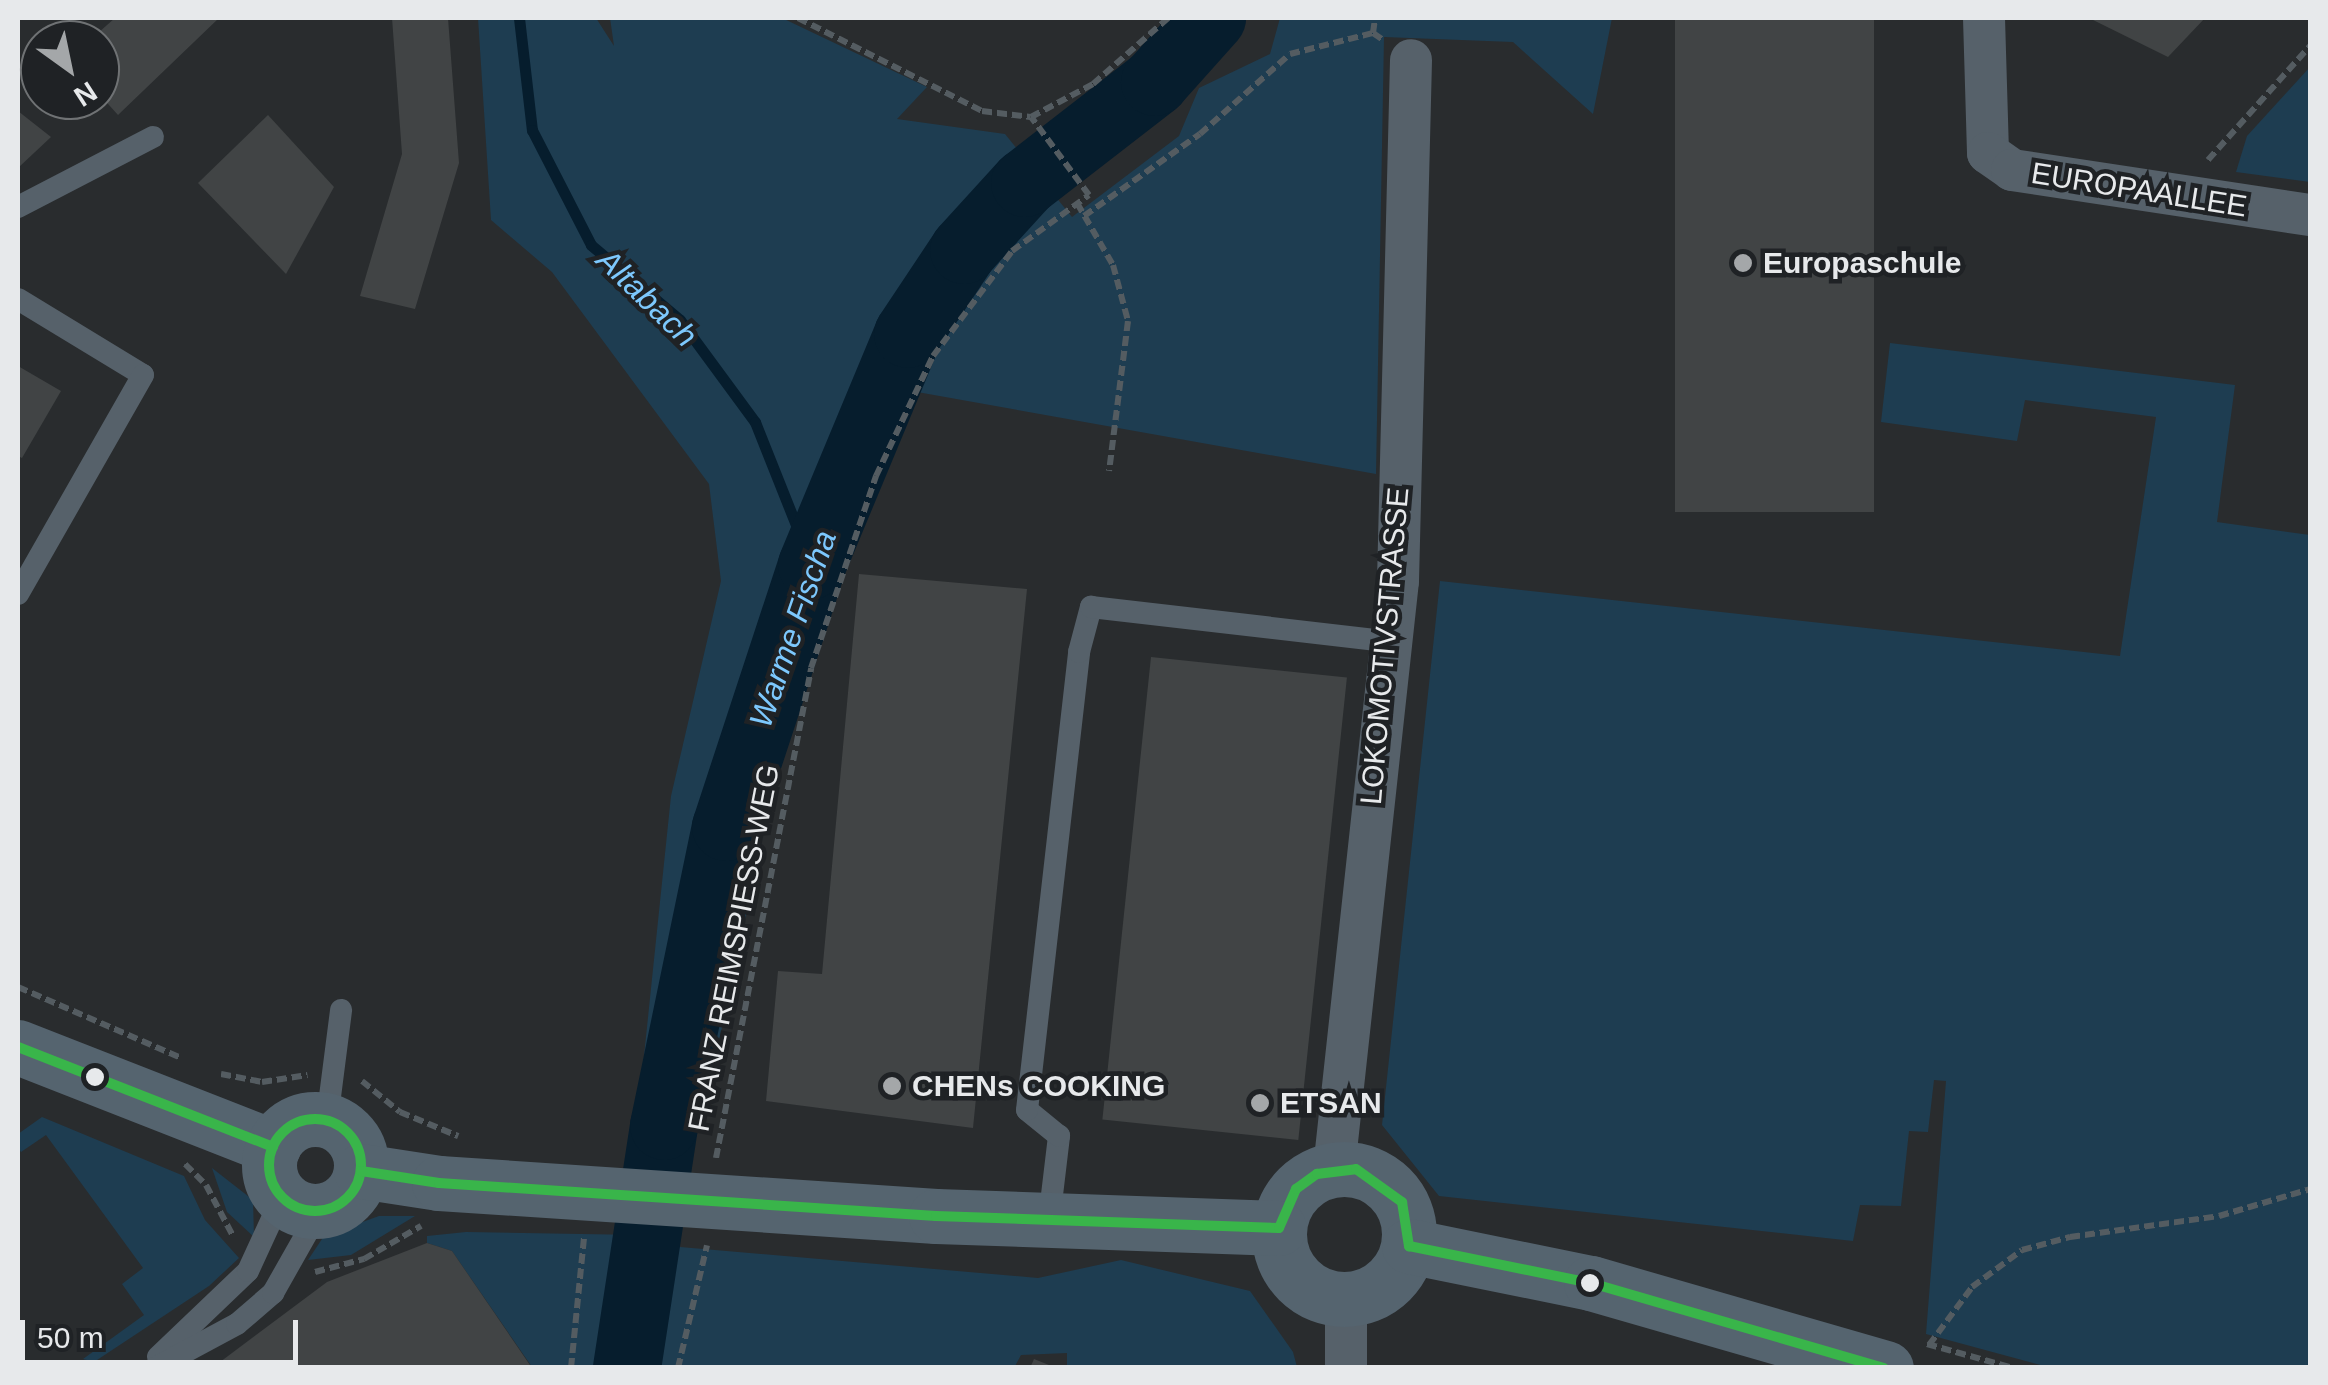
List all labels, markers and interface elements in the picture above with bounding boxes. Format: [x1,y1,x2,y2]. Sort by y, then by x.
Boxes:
north arrow [20,20,120,120]
text: N [69,75,102,112]
street label: EUROPAALLEE [2029,155,2249,225]
water label: Altabach [589,241,705,355]
place label: Europaschule [1763,245,1961,281]
marker: Europaschule [1732,252,1754,274]
street label: LOKOMOTIVSTRASSE [1353,486,1417,806]
water label: Warme Fischa [741,526,845,732]
street label: FRANZ REIMSPIESS-WEG [681,761,787,1135]
unlabelled marker [85,1067,105,1087]
place label: CHENs COOKING [912,1068,1165,1104]
marker: CHENs COOKING [881,1075,903,1097]
place label: ETSAN [1280,1085,1382,1121]
marker: ETSAN [1249,1092,1271,1114]
unlabelled marker [1580,1273,1600,1293]
scale bar [25,1300,302,1362]
text: 50 m [37,1321,104,1354]

